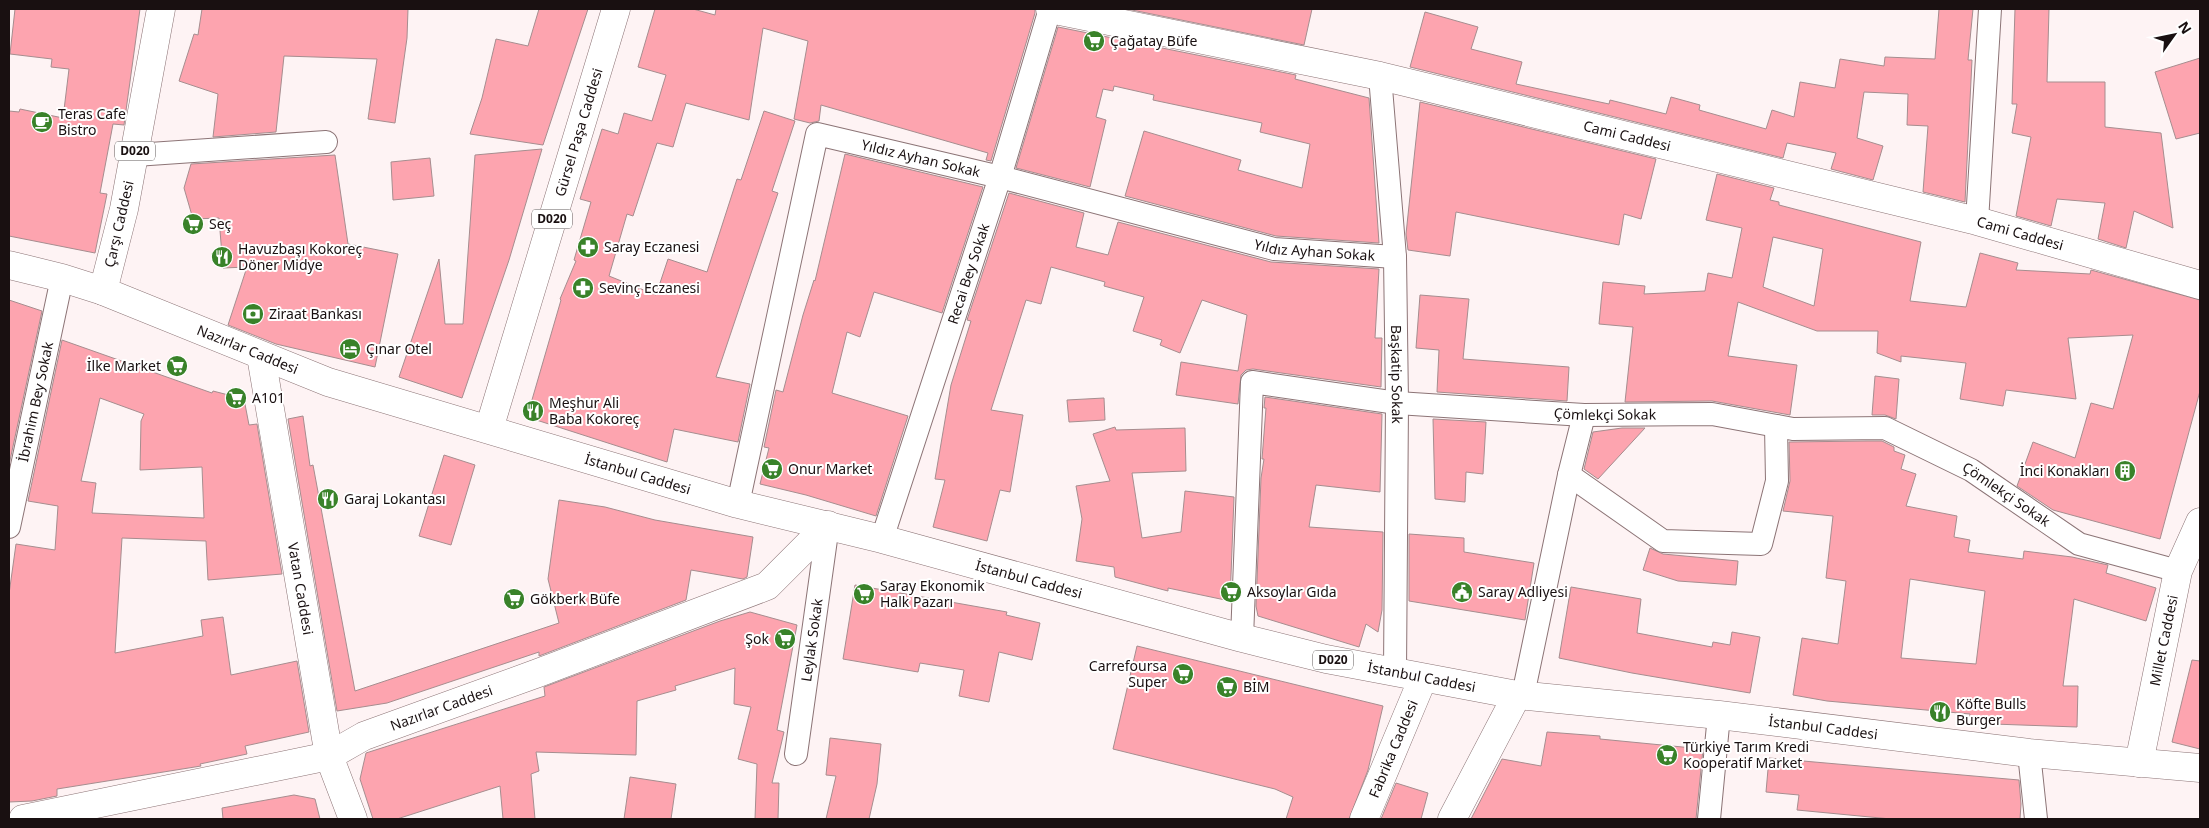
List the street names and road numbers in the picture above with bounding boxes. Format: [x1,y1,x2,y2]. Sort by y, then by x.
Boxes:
street label: Gürsel Paşa Caddesi [550,66,607,199]
street label: Cami Caddesi [1582,116,1673,155]
street label: Yıldız Ayhan Sokak [860,135,983,181]
road number: D020 [115,142,155,160]
street label: Çarşı Caddesi [99,179,138,269]
road number: D020 [532,210,572,228]
street label: Cami Caddesi [1975,211,2066,254]
street label: Recai Bey Sokak [943,220,993,326]
street label: Yıldız Ayhan Sokak [1252,234,1376,265]
street label: Nazırlar Caddesi [194,320,301,378]
street label: Başkatip Sokak [1387,325,1407,424]
street label: İbrahim Bey Sokak [13,339,57,463]
street label: Çömlekçi Sokak [1553,403,1657,424]
street label: İstanbul Caddesi [583,449,693,498]
street label: Çömlekçi Sokak [1959,457,2055,531]
street label: Vatan Caddesi [284,541,318,636]
street label: İstanbul Caddesi [974,555,1084,603]
street label: Millet Caddesi [2145,593,2182,688]
street label: Leylak Sokak [796,597,827,683]
road number: D020 [1313,650,1353,670]
street label: İstanbul Caddesi [1366,657,1477,696]
street label: Nazırlar Caddesi [387,680,495,735]
street label: Fabrika Caddesi [1364,697,1422,801]
street label: İstanbul Caddesi [1768,711,1879,743]

